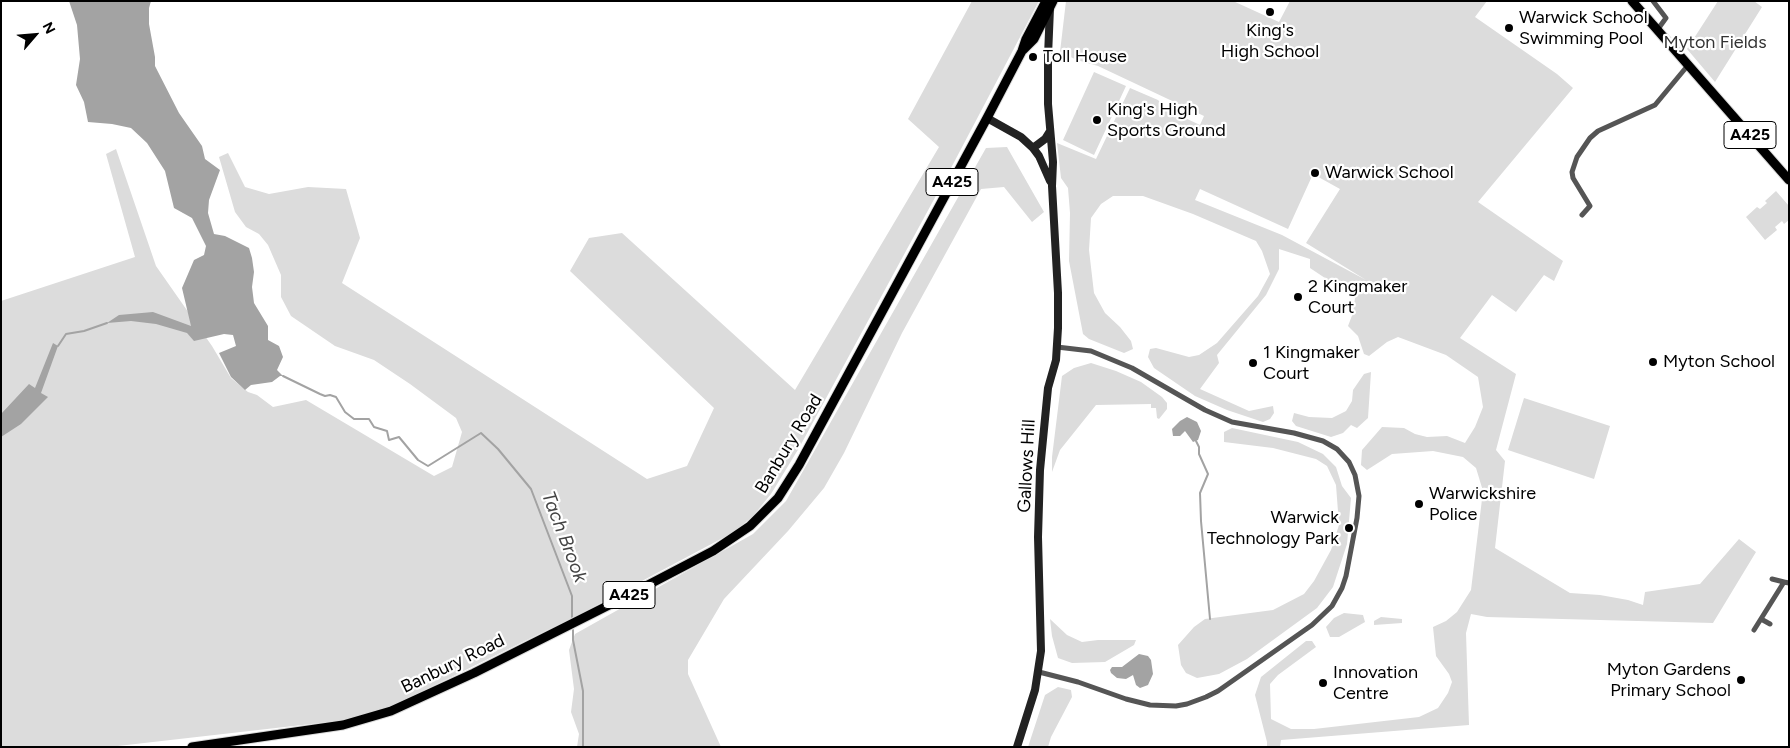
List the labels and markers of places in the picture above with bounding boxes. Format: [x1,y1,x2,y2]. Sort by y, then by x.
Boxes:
marker: King's High School [1264,6,1276,18]
place label: Warwick School Swimming Pool [1519,7,1648,50]
place label: King's High School [1221,20,1319,62]
marker: Warwick School Swimming Pool [1503,22,1515,34]
place label: Toll House [1043,46,1127,68]
marker: Toll House [1027,51,1039,63]
place label: King's High Sports Ground [1107,99,1226,142]
marker: King's High Sports Ground [1091,114,1103,126]
place label: Warwick School [1325,162,1454,184]
marker: Warwick School [1309,167,1321,179]
place label: 2 Kingmaker Court [1308,276,1407,318]
marker: 2 Kingmaker Court [1292,291,1304,303]
place label: 1 Kingmaker Court [1263,342,1360,384]
place label: Myton School [1663,351,1775,373]
marker: Myton School [1647,356,1659,368]
marker: 1 Kingmaker Court [1247,357,1259,369]
place label: Warwickshire Police [1429,483,1536,526]
marker: Warwickshire Police [1413,498,1425,510]
place label: Warwick Technology Park [1207,507,1339,550]
marker: Warwick Technology Park [1343,522,1355,534]
place label: Myton Gardens Primary School [1607,659,1731,702]
place label: Innovation Centre [1333,662,1418,704]
marker: Myton Gardens Primary School [1735,674,1747,686]
marker: Innovation Centre [1317,677,1329,689]

